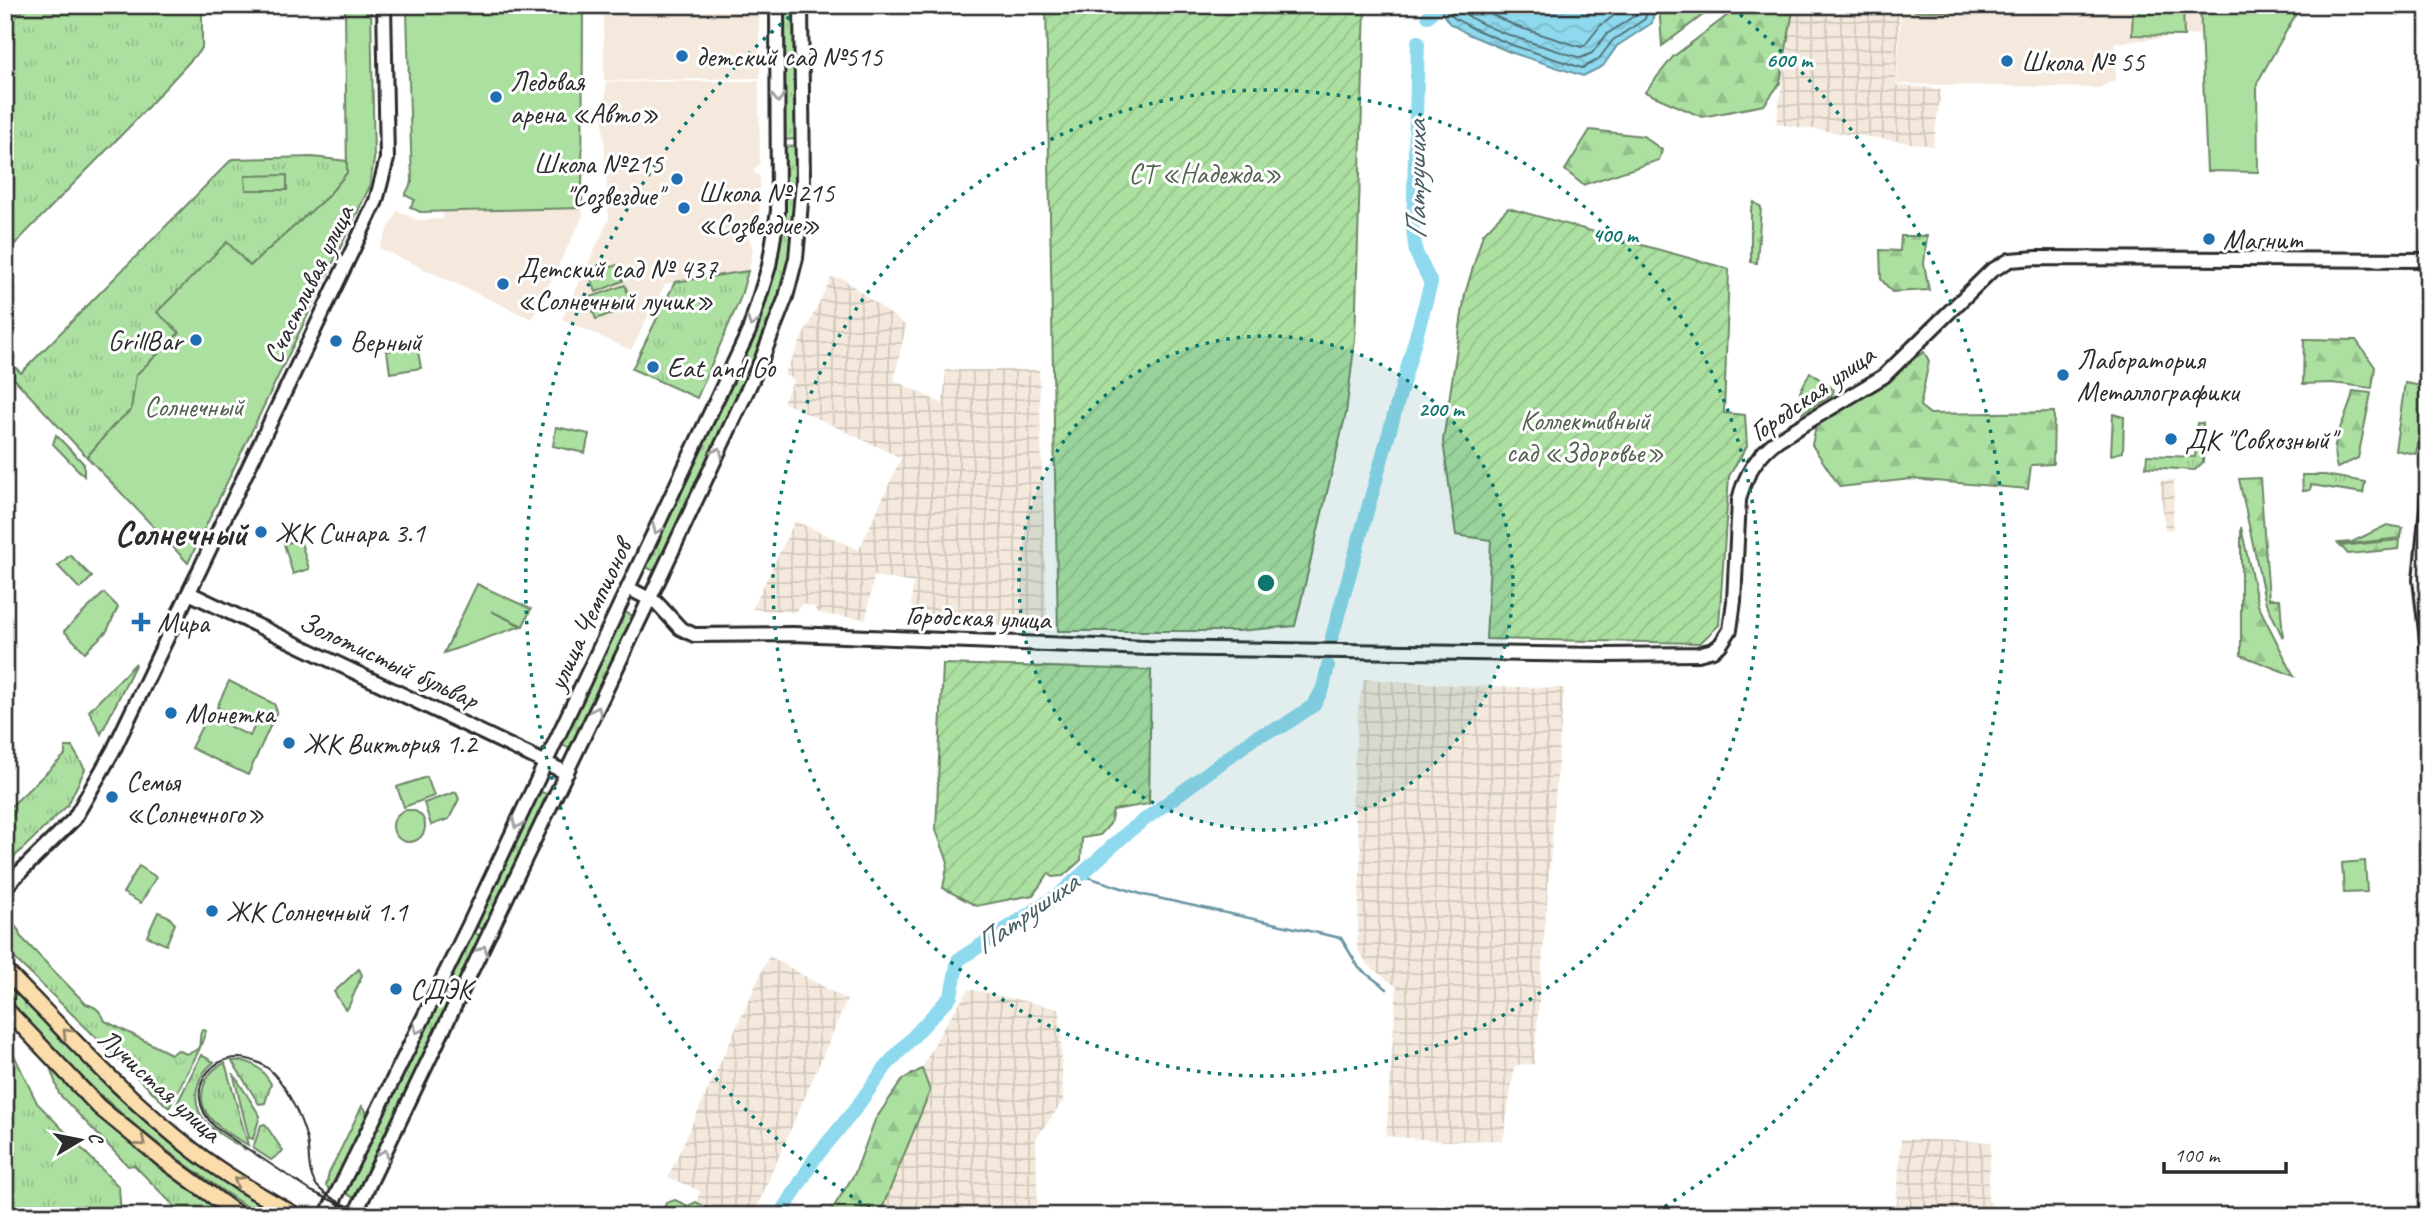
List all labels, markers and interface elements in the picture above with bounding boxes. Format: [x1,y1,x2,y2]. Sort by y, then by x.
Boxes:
place label: детский сад №515 [696,39,884,74]
place label: Школа № 55 [2021,44,2146,79]
text: 600 m [1766,47,1814,73]
marker: детский сад №515 [674,48,690,64]
marker: Школа № 55 [1999,53,2015,69]
place label: Ледовая арена «Авто» [510,64,659,131]
marker: Ледовая арена «Авто» [488,89,504,105]
one-way arrow [771,93,786,104]
water label: Патрушиха [1397,118,1435,239]
place label: Школа №215 "Созвездие" [534,146,668,214]
park label: СТ «Надежда» [1129,156,1281,191]
marker: Школа №215 "Созвездие" [669,171,685,187]
place label: Школа № 215 «Созвездие» [698,175,836,243]
street label: Счастливая улица [255,198,362,369]
marker: Школа № 215 «Созвездие» [676,200,692,216]
text: 400 m [1592,222,1640,248]
place label: Магнит [2223,222,2304,257]
marker: Магнит [2201,231,2217,247]
place label: Детский сад № 437 «Солнечный лучик» [517,251,718,318]
marker: Детский сад № 437 «Солнечный лучик» [495,276,511,292]
one-way arrow [746,316,760,328]
place label: GrillBar [108,323,185,358]
place label: Верный [350,324,423,359]
marker: GrillBar [188,332,204,348]
marker: Верный [328,333,344,349]
street label: Городская улица [1743,336,1883,449]
place label: Лаборатория Металлографики [2077,342,2242,409]
place label: Eat and Go [667,350,777,385]
marker: Eat and Go [645,359,661,375]
marker: Лаборатория Металлографики [2055,367,2071,383]
park label: Солнечный [144,389,245,424]
text: 200 m [1418,396,1466,422]
park label: Коллективный сад «Здоровье» [1506,403,1664,470]
place label: ДК "Совхозный" [2185,422,2341,457]
marker: ДК "Совхозный" [2163,431,2179,447]
one-way arrow [710,447,724,460]
district label: Солнечный [115,511,249,556]
place label: ЖК Синара 3.1 [275,515,426,550]
one-way arrow [651,522,665,534]
marker: ЖК Синара 3.1 [253,524,269,540]
street label: улица Чемпионов [538,529,641,697]
centre of rings [1254,571,1278,595]
street label: Городская улица [905,597,1053,637]
street label: Золотистый бульвар [294,603,485,717]
place label: Мира [157,605,211,640]
marker: Мира [131,612,151,632]
place label: Монетка [185,696,277,731]
marker: Монетка [163,705,179,721]
one-way arrow [588,706,602,719]
place label: ЖК Виктория 1.2 [303,726,479,761]
marker: ЖК Виктория 1.2 [281,735,297,751]
place label: Семья «Солнечного» [126,764,265,831]
marker: Семья «Солнечного» [104,789,120,805]
one-way arrow [512,817,526,829]
water label: Патрушиха [966,862,1088,963]
place label: ЖК Солнечный 1.1 [226,894,409,929]
marker: ЖК Солнечный 1.1 [204,903,220,919]
one-way arrow [475,945,489,957]
place label: СДЭК [410,972,477,1007]
marker: СДЭК [388,981,404,997]
street label: Лучистая улица [91,1020,230,1151]
one-way arrow [412,1022,426,1034]
one-way arrow [62,1028,75,1041]
north arrow [46,1106,116,1176]
scale bar [2164,1130,2286,1174]
text: С [83,1131,109,1147]
one-way arrow [133,1134,146,1146]
text: 100 m [2174,1142,2221,1168]
one-way arrow [375,1149,389,1161]
one-way arrow [233,1177,246,1190]

